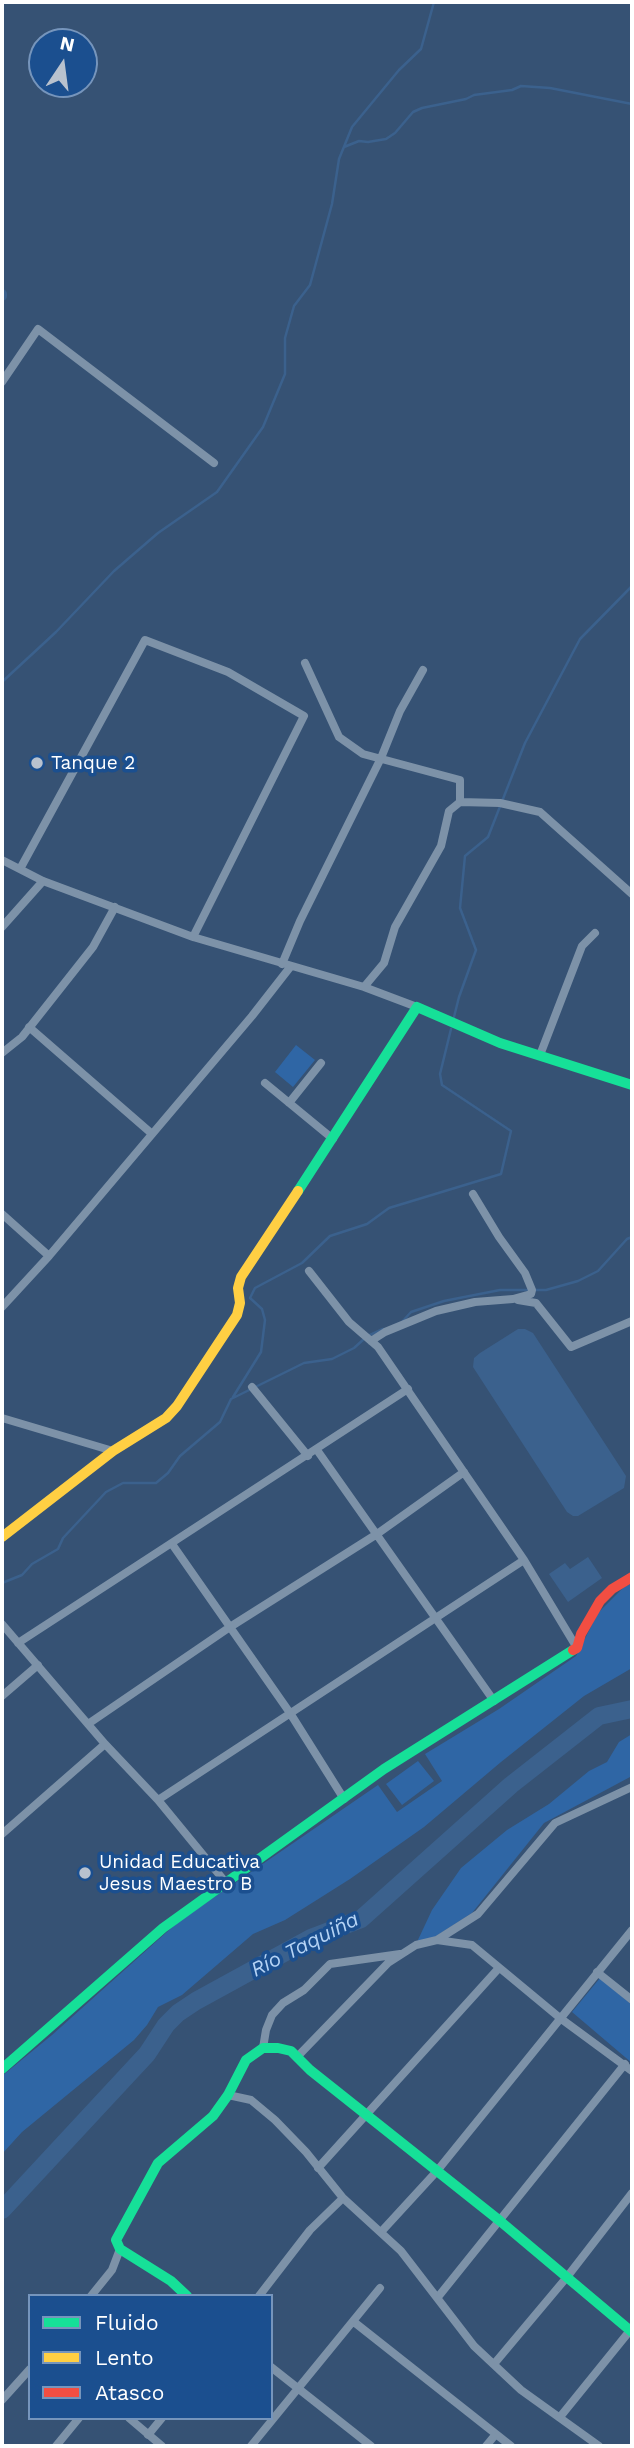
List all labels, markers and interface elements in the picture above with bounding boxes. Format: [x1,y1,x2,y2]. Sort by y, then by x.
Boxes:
north arrow [28,28,98,98]
text: N [58,31,77,57]
place label: Tanque 2 [51,752,135,774]
marker: Tanque 2 [29,755,45,771]
place label: Unidad Educativa Jesus Maestro B [99,1851,260,1895]
marker: Unidad Educativa Jesus Maestro B [77,1865,93,1881]
water label: Río Taquiña [247,1907,363,1983]
legend [28,2294,273,2420]
text: Fluido [95,2310,159,2335]
text: Lento [95,2345,154,2370]
text: Atasco [95,2380,164,2405]

